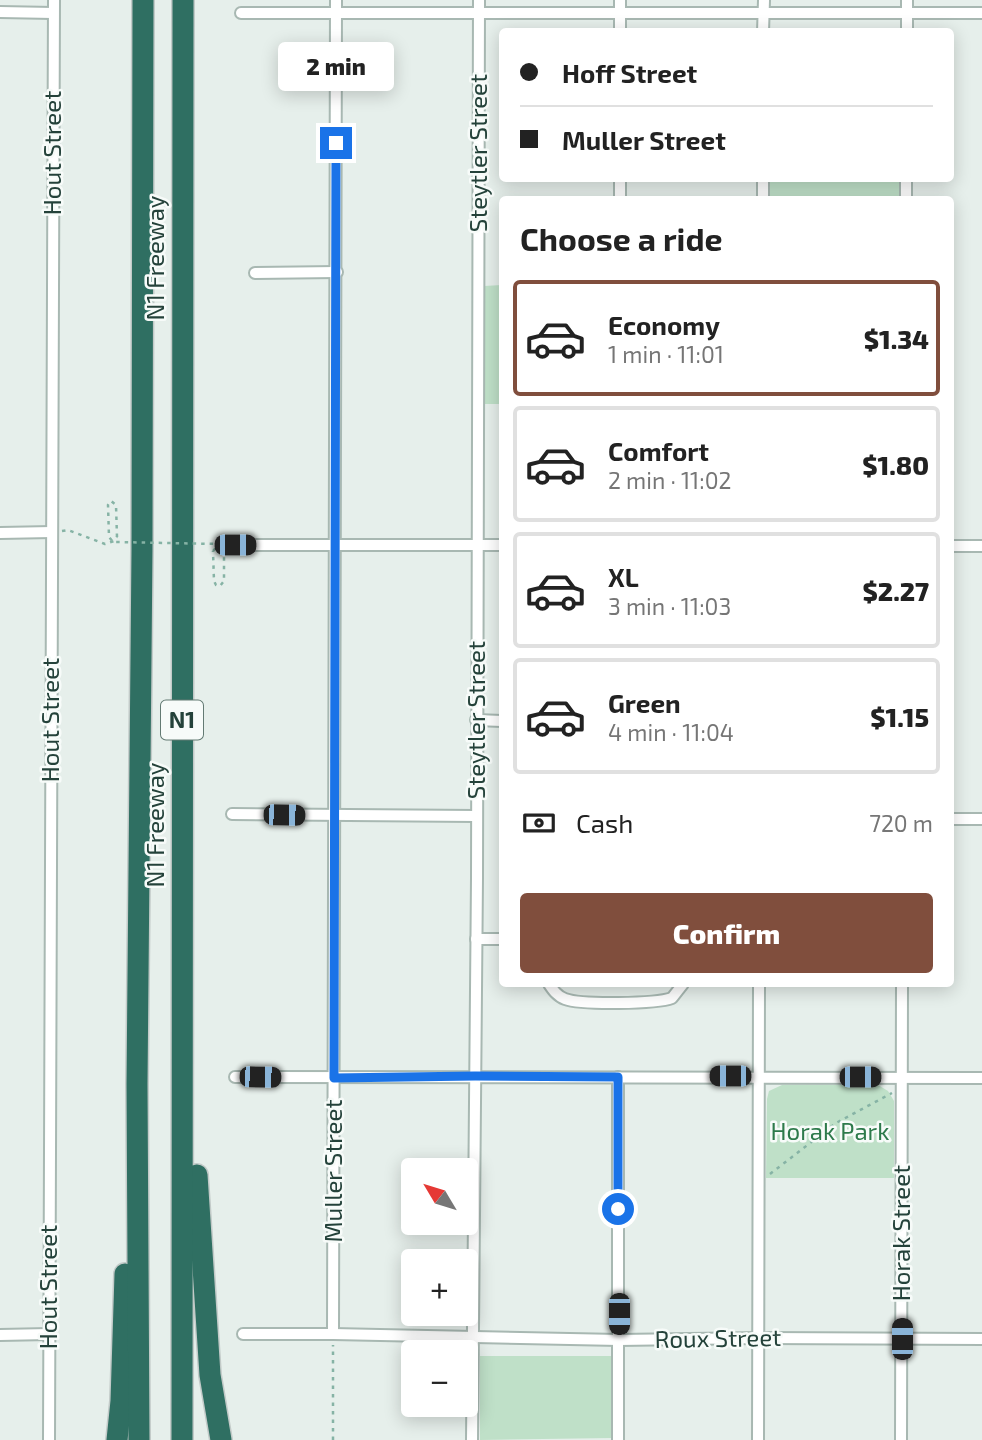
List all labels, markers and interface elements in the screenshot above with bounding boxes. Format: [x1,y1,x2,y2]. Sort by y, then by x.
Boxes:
callout: 2 min [278,41,394,90]
text: 2 min [306,52,366,80]
text: Hoff Street [562,57,697,88]
street label: Steytler Street [463,74,492,232]
street label: Hout Street [37,91,66,215]
text: Muller Street [562,124,726,155]
route end [320,127,352,159]
street label: N1 Freeway [140,195,169,321]
text: Choose a ride [520,219,723,257]
icon: car [524,307,587,370]
text: Economy [608,309,720,340]
text: $1.34 [864,323,929,354]
text: 1 min · 11:01 [608,340,724,368]
icon: car [524,433,587,496]
text: Comfort [608,435,709,466]
text: $1.80 [862,449,929,480]
text: 2 min · 11:02 [608,466,732,494]
car [215,535,257,556]
icon: car [524,559,587,622]
text: XL [608,561,639,592]
text: $2.27 [862,575,929,606]
text: 3 min · 11:03 [608,592,731,620]
street label: Steytler Street [461,641,490,799]
street label: Hout Street [35,658,64,782]
icon: car [524,685,587,748]
text: Green [608,687,681,718]
road number: N1 [161,700,203,740]
text: $1.15 [870,701,929,732]
text: 4 min · 11:04 [608,718,734,746]
street label: N1 Freeway [140,762,169,888]
car [263,804,306,826]
icon: cash [520,804,558,842]
text: Cash [576,807,633,838]
text: 720 m [869,809,933,837]
button: Confirm [520,893,933,973]
car [239,1066,282,1088]
car [710,1066,752,1087]
car [840,1067,882,1088]
street label: Muller Street [318,1099,347,1243]
park label: Horak Park [771,1116,889,1145]
north arrow [401,1158,478,1236]
map controls [401,1158,478,1417]
street label: Horak Street [886,1165,915,1301]
route start [602,1193,634,1225]
street label: Hout Street [33,1225,62,1349]
button: + [401,1249,478,1326]
car [609,1293,630,1335]
car [892,1318,913,1360]
street label: Roux Street [654,1322,782,1353]
button: − [401,1340,478,1417]

